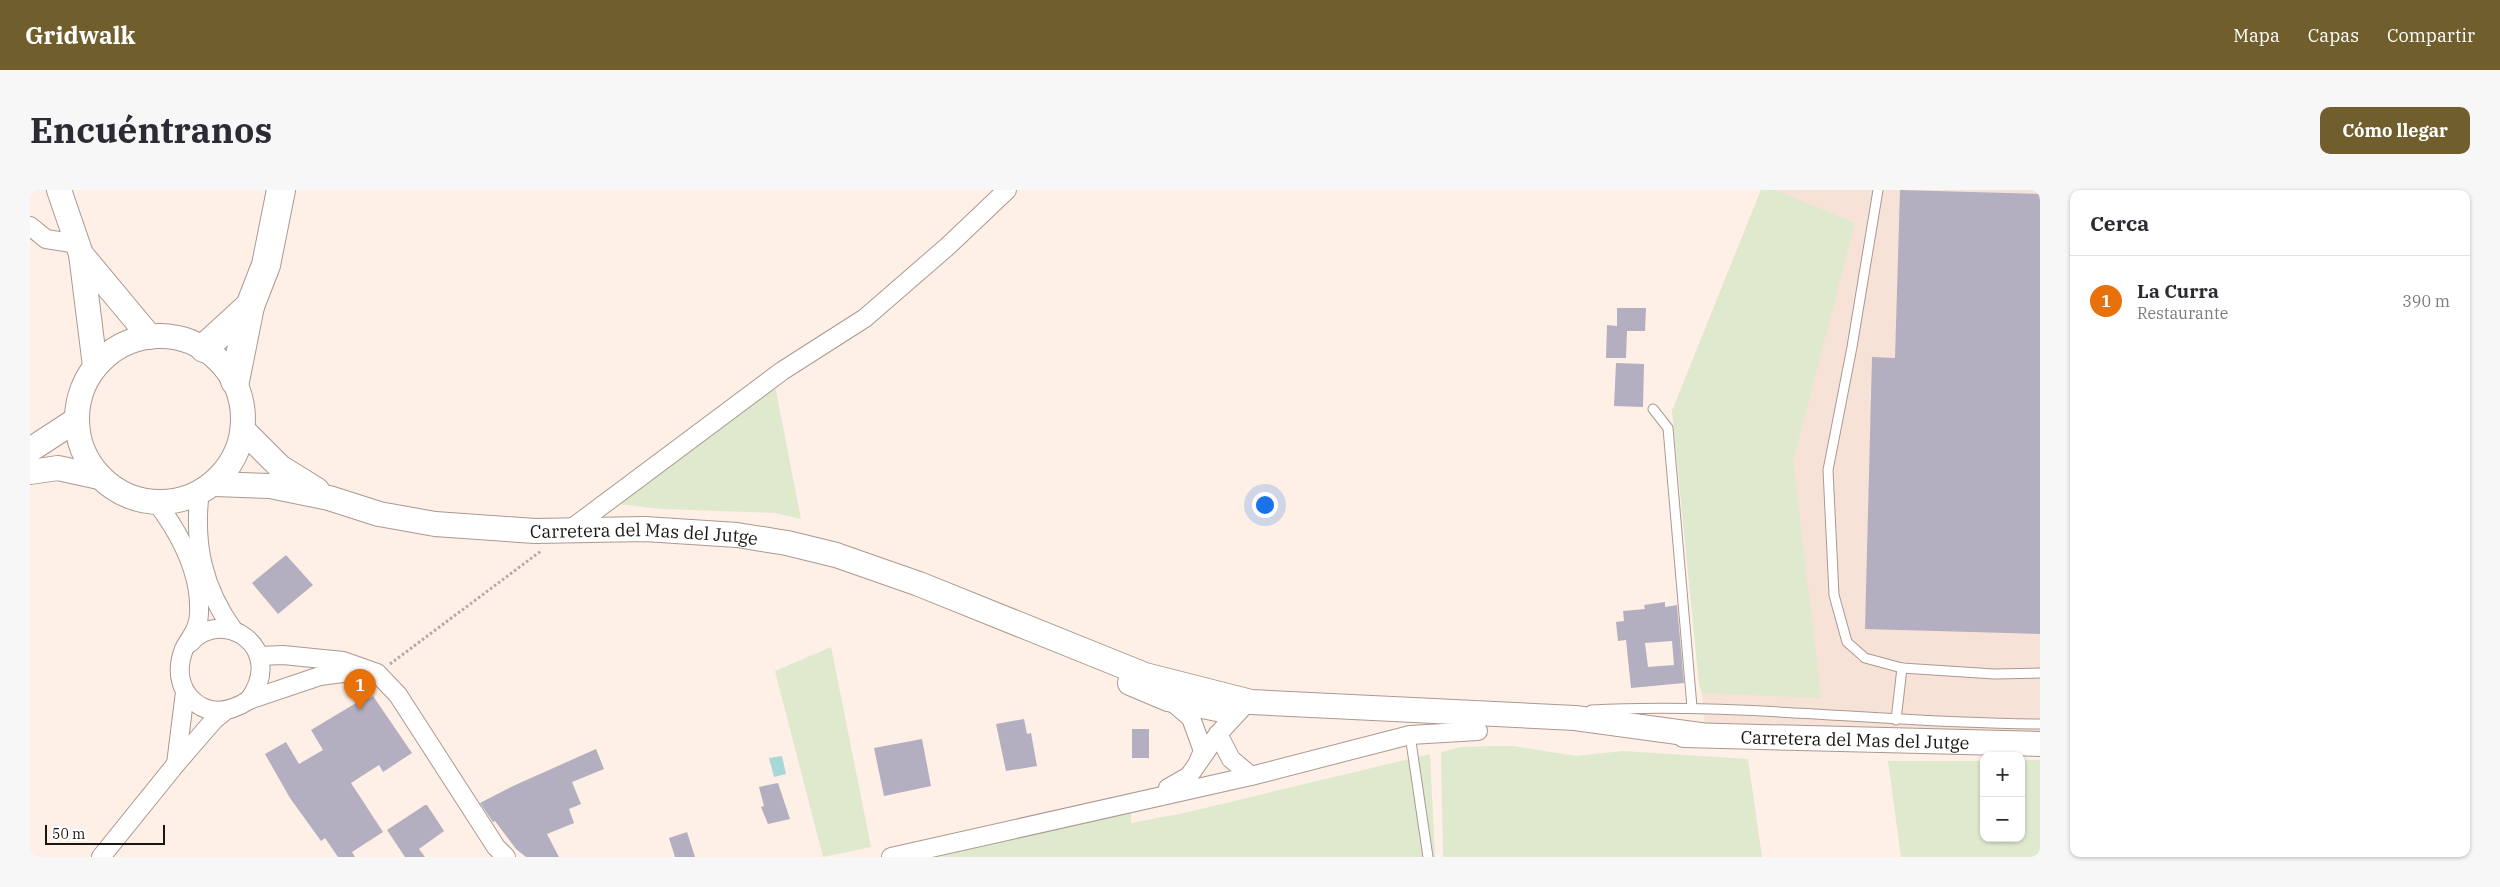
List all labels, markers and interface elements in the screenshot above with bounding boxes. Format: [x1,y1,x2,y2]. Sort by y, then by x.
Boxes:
text: Gridwalk [25,19,135,51]
text: Mapa [2233,24,2280,47]
text: Capas [2308,24,2359,47]
text: Compartir [2387,24,2475,47]
text: Encuéntranos [30,107,272,153]
button: Cómo llegar [2320,107,2470,154]
text: Cerca [2090,209,2149,237]
text: La Curra [2137,279,2219,303]
text: 1 [2101,291,2111,311]
text: 390 m [2402,291,2450,311]
text: Restaurante [2137,303,2228,323]
your location [1252,492,1278,518]
street label: Carretera del Mas del Jutge [530,518,760,550]
pin: 1 [344,669,376,710]
street label: Carretera del Mas del Jutge [1740,725,1970,754]
map controls [1980,752,2025,842]
button: + [1980,752,2025,797]
button: − [1980,797,2025,842]
scale bar [45,822,165,845]
text: 50 m [52,825,85,843]

